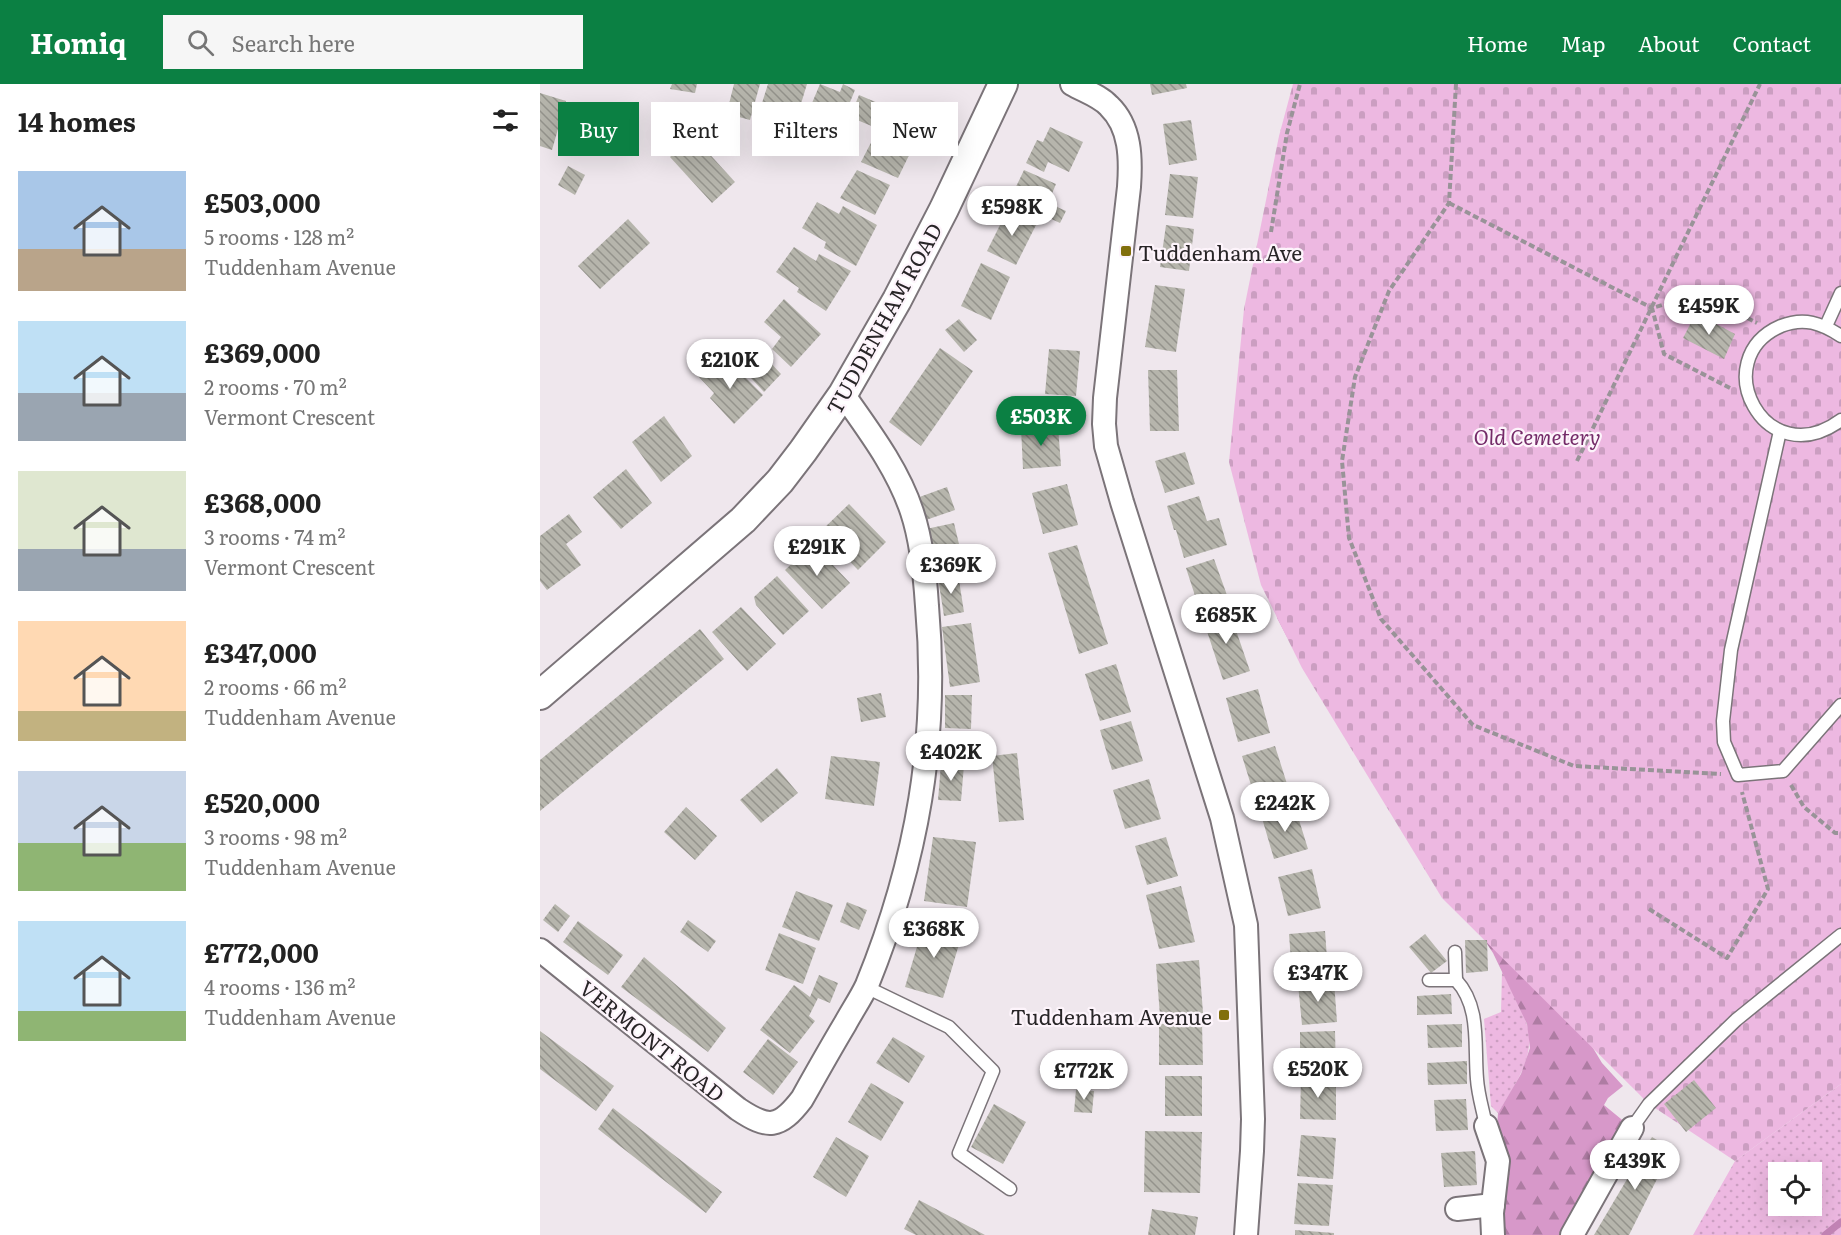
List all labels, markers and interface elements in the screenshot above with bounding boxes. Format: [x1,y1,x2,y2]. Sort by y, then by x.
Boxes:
search box [163,15,583,69]
text: Homiq [30,21,127,63]
icon: search [184,26,217,59]
text: Search here [232,26,355,59]
text: Home [1467,27,1528,58]
text: Map [1561,27,1605,58]
text: About [1638,27,1700,58]
text: Contact [1733,27,1811,58]
text: 14 homes [18,101,136,140]
chip: Buy [558,102,639,156]
chip: Rent [651,102,740,156]
chip: Filters [752,102,859,156]
chip: New [871,102,958,156]
icon: filters [489,104,522,137]
text: £503,000 [204,182,320,221]
pin: £598K [970,186,1054,237]
text: £598K [981,190,1043,220]
icon: home [66,195,138,267]
street label: TUDDENHAM ROAD [817,217,949,419]
text: 5 rooms · 128 m² [204,221,354,251]
place label: Tuddenham Ave [1138,236,1302,267]
marker: Tuddenham Ave [1119,244,1133,258]
text: Tuddenham Avenue [204,251,396,281]
pin: £459K [1667,285,1751,336]
text: £459K [1678,289,1740,319]
text: £369,000 [204,332,321,371]
pin: £210K [688,339,772,390]
text: £210K [700,343,760,373]
icon: home [66,345,138,417]
text: 2 rooms · 70 m² [204,371,347,401]
pin: £503K [999,396,1083,447]
text: £503K [1010,400,1072,430]
text: Vermont Crescent [204,401,375,431]
park label: Old Cemetery [1473,420,1601,451]
text: £368,000 [204,482,321,521]
icon: home [66,495,138,567]
text: 3 rooms · 74 m² [204,521,345,551]
pin: £291K [775,526,859,577]
text: £291K [788,530,846,560]
pin: £369K [909,544,993,595]
text: £369K [920,548,982,578]
text: Vermont Crescent [204,551,375,581]
pin: £685K [1184,594,1268,645]
text: £685K [1195,598,1257,628]
text: £347,000 [204,632,317,671]
icon: home [66,645,138,717]
text: 2 rooms · 66 m² [204,671,346,701]
text: Tuddenham Avenue [204,701,396,731]
pin: £402K [909,731,993,782]
text: £402K [920,735,982,765]
text: £520,000 [204,782,320,821]
pin: £242K [1243,782,1327,833]
text: £242K [1254,786,1316,816]
icon: home [66,795,138,867]
text: 3 rooms · 98 m² [204,821,347,851]
text: Tuddenham Avenue [204,851,396,881]
pin: £368K [892,908,976,959]
text: £368K [903,912,965,942]
text: £772,000 [204,932,319,971]
icon: home [66,945,138,1017]
pin: £347K [1276,952,1360,1003]
text: £347K [1287,956,1349,986]
text: 4 rooms · 136 m² [204,971,355,1001]
street label: VERMONT ROAD [574,972,732,1108]
place label: Tuddenham Avenue [1010,1000,1212,1031]
text: Tuddenham Avenue [204,1001,396,1031]
marker: Tuddenham Avenue [1217,1008,1231,1022]
pin: £520K [1276,1048,1360,1099]
pin: £772K [1042,1050,1126,1101]
text: £520K [1287,1052,1349,1082]
text: £772K [1054,1054,1114,1084]
pin: £439K [1593,1140,1677,1191]
text: £439K [1604,1144,1666,1174]
map controls [1768,1162,1822,1216]
button: locate [1768,1162,1822,1216]

